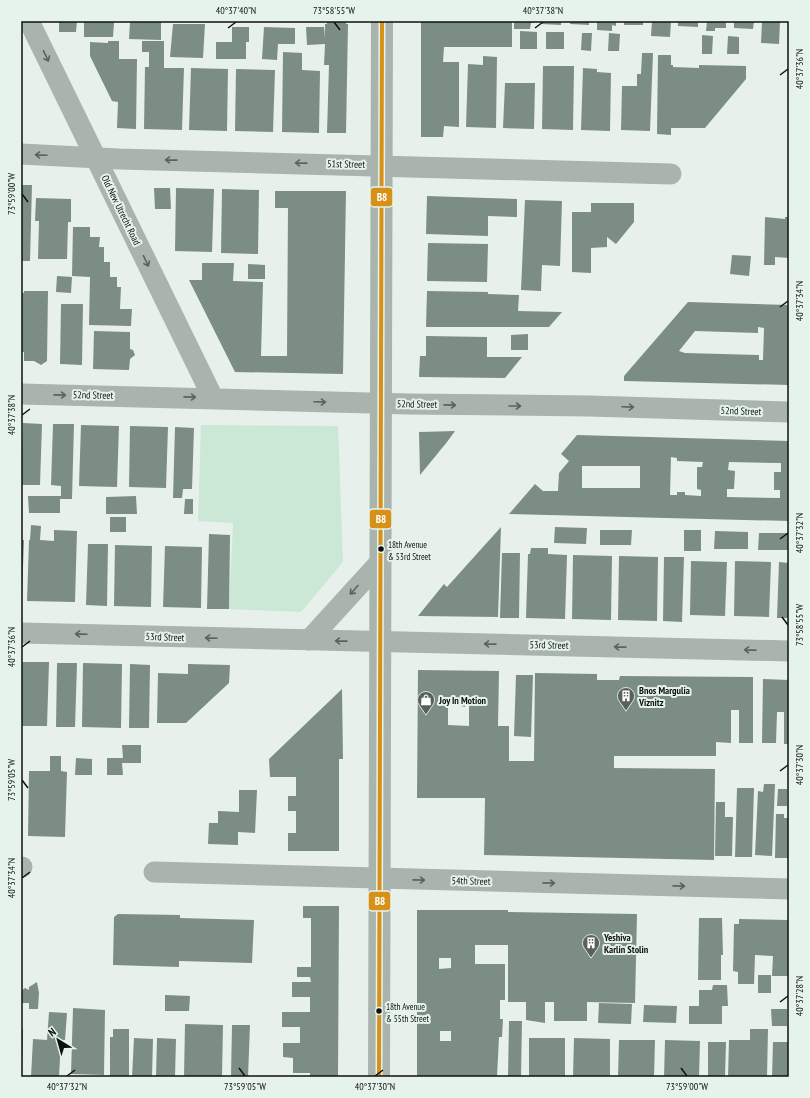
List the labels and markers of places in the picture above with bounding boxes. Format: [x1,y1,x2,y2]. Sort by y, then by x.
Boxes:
place label: 18th Avenue & 53rd Street [388,539,431,562]
marker: 18th Avenue & 53rd Street [376,544,386,554]
place label: Bnos Margulia Viznitz [638,684,690,709]
building icon: Bnos Margulia Viznitz [616,686,636,711]
shop icon: Joy In Motion [416,690,436,715]
place label: Joy In Motion [438,694,487,707]
place label: Yeshiva Karlin Stolin [603,931,649,956]
building icon: Yeshiva Karlin Stolin [581,933,601,958]
place label: 18th Avenue & 55th Street [386,1001,429,1024]
marker: 18th Avenue & 55th Street [374,1006,384,1016]

